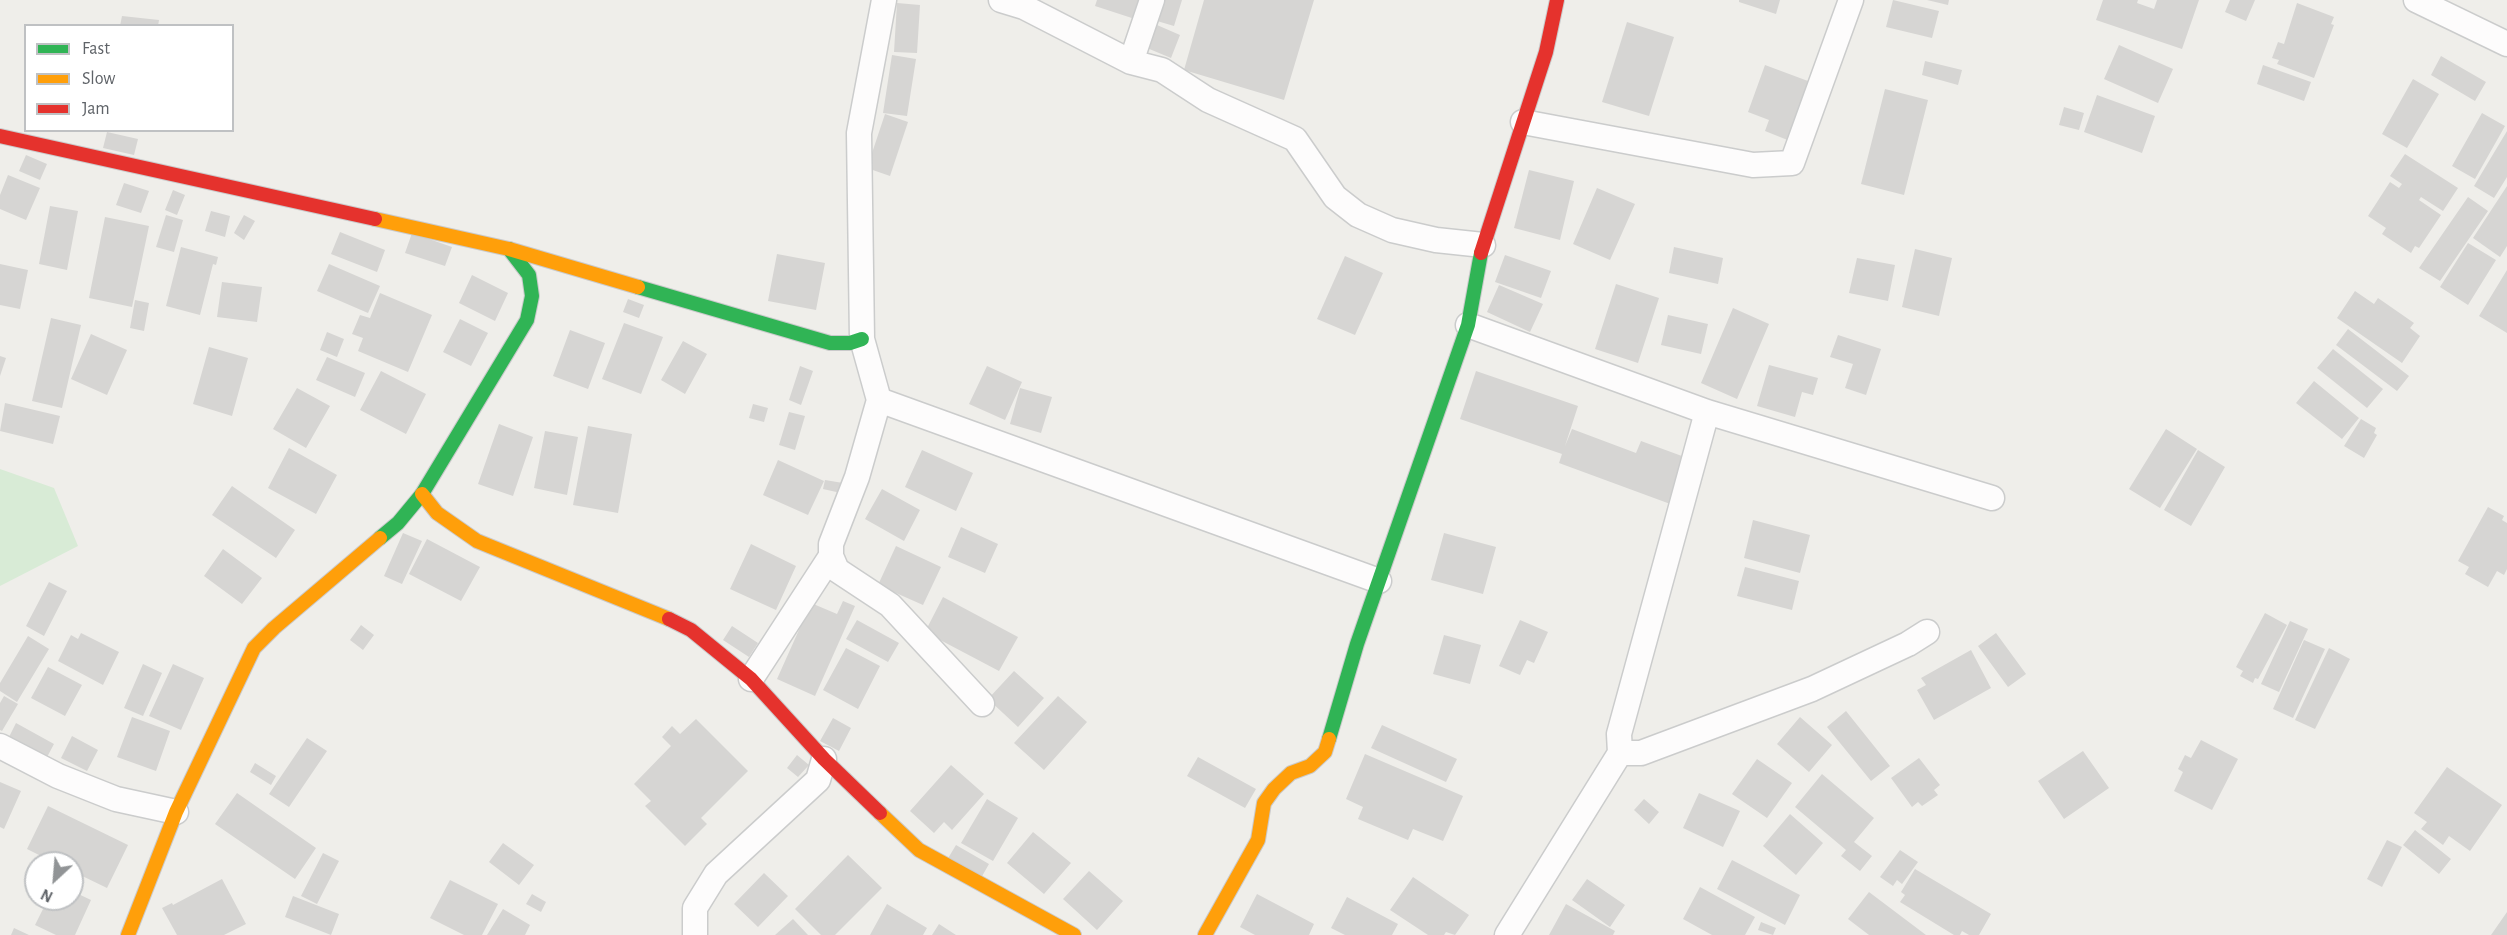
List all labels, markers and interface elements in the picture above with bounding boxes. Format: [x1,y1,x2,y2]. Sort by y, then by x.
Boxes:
legend [24,24,234,132]
text: Fast [82,40,110,58]
text: Slow [82,70,115,88]
text: Jam [82,100,110,118]
north arrow [24,851,84,911]
text: N [38,886,55,905]

